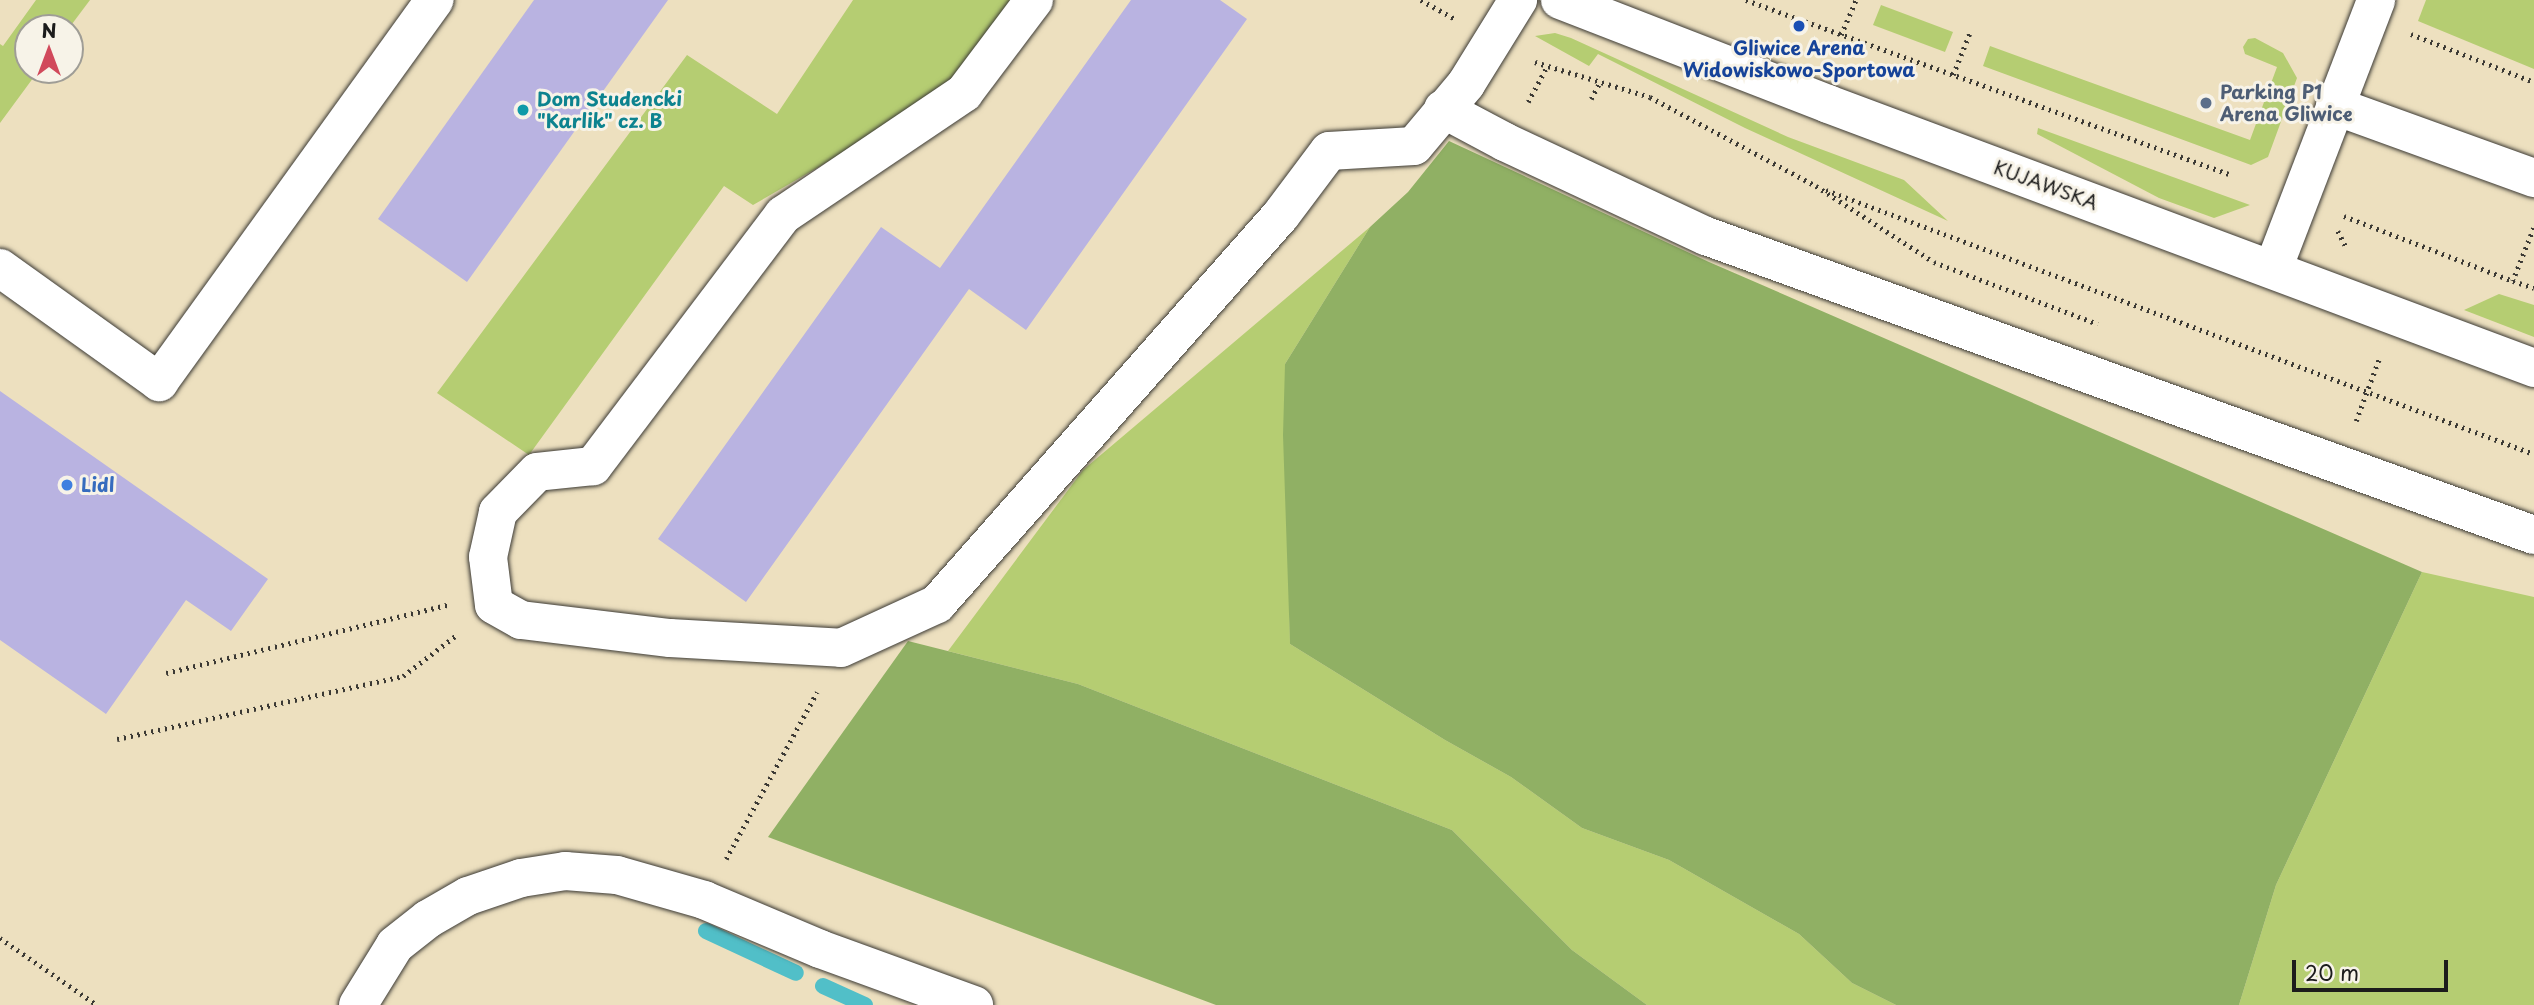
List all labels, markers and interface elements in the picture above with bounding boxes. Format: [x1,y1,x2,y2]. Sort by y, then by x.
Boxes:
north arrow [14,14,84,84]
text: N [41,16,57,44]
marker: Gliwice Arena Widowiskowo-Sportowa [1791,18,1807,34]
place label: Gliwice Arena Widowiskowo-Sportowa [1683,37,1915,81]
place label: Parking P1 Arena Gliwice [2220,81,2353,125]
place label: Dom Studencki "Karlik" cz. B [537,88,682,132]
marker: Parking P1 Arena Gliwice [2198,95,2214,111]
marker: Dom Studencki "Karlik" cz. B [515,102,531,118]
street label: KUJAWSKA [1991,156,2101,214]
place label: Lidl [81,474,115,496]
marker: Lidl [59,477,75,493]
scale bar [2296,946,2452,990]
text: 20 m [2305,956,2359,988]

